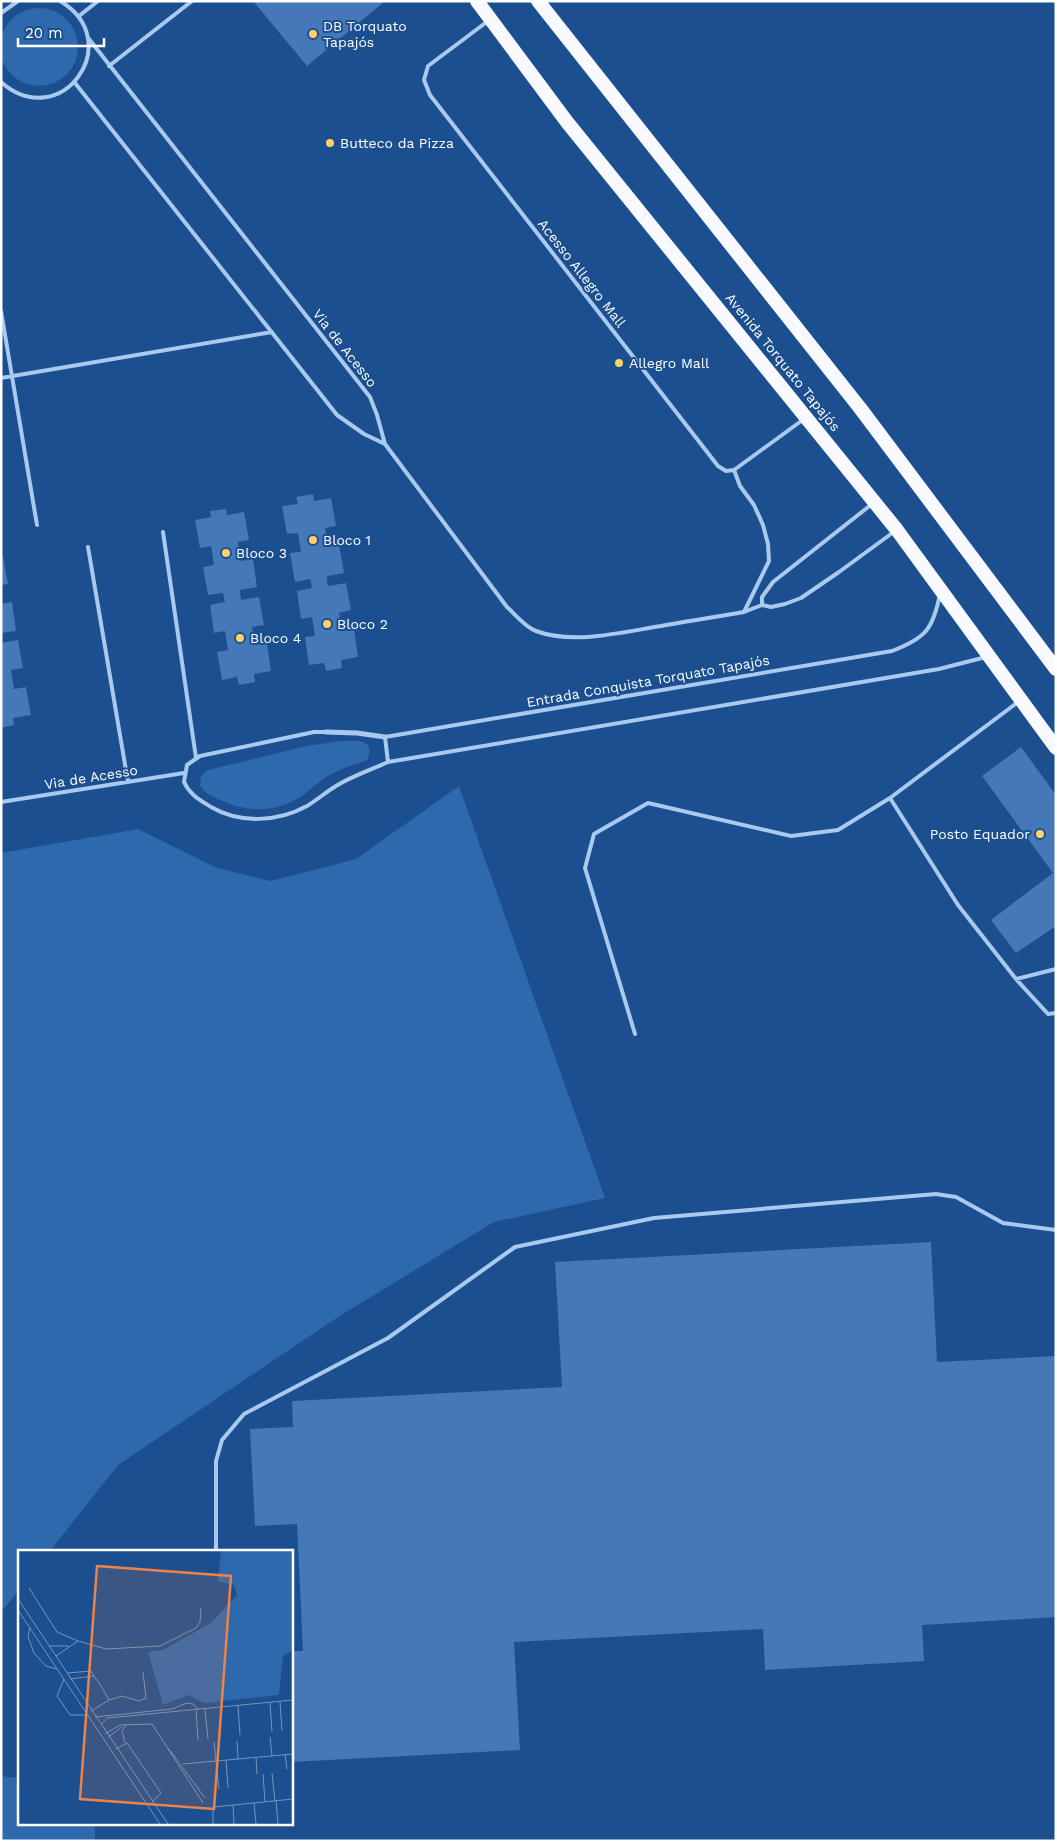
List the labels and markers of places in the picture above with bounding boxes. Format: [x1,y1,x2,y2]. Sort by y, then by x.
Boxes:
place label: DB Torquato Tapajós [323,18,407,50]
marker: DB Torquato Tapajós [307,28,319,40]
place label: Butteco da Pizza [340,135,454,151]
marker: Butteco da Pizza [324,137,336,149]
place label: Allegro Mall [629,355,710,371]
marker: Allegro Mall [613,357,625,369]
place label: Bloco 1 [323,532,371,548]
marker: Bloco 1 [307,534,319,546]
place label: Bloco 3 [236,545,287,561]
marker: Bloco 3 [220,547,232,559]
place label: Bloco 2 [337,616,388,632]
marker: Bloco 2 [321,618,333,630]
place label: Bloco 4 [250,630,301,646]
marker: Bloco 4 [234,632,246,644]
place label: Posto Equador [930,826,1030,842]
marker: Posto Equador [1034,828,1046,840]

